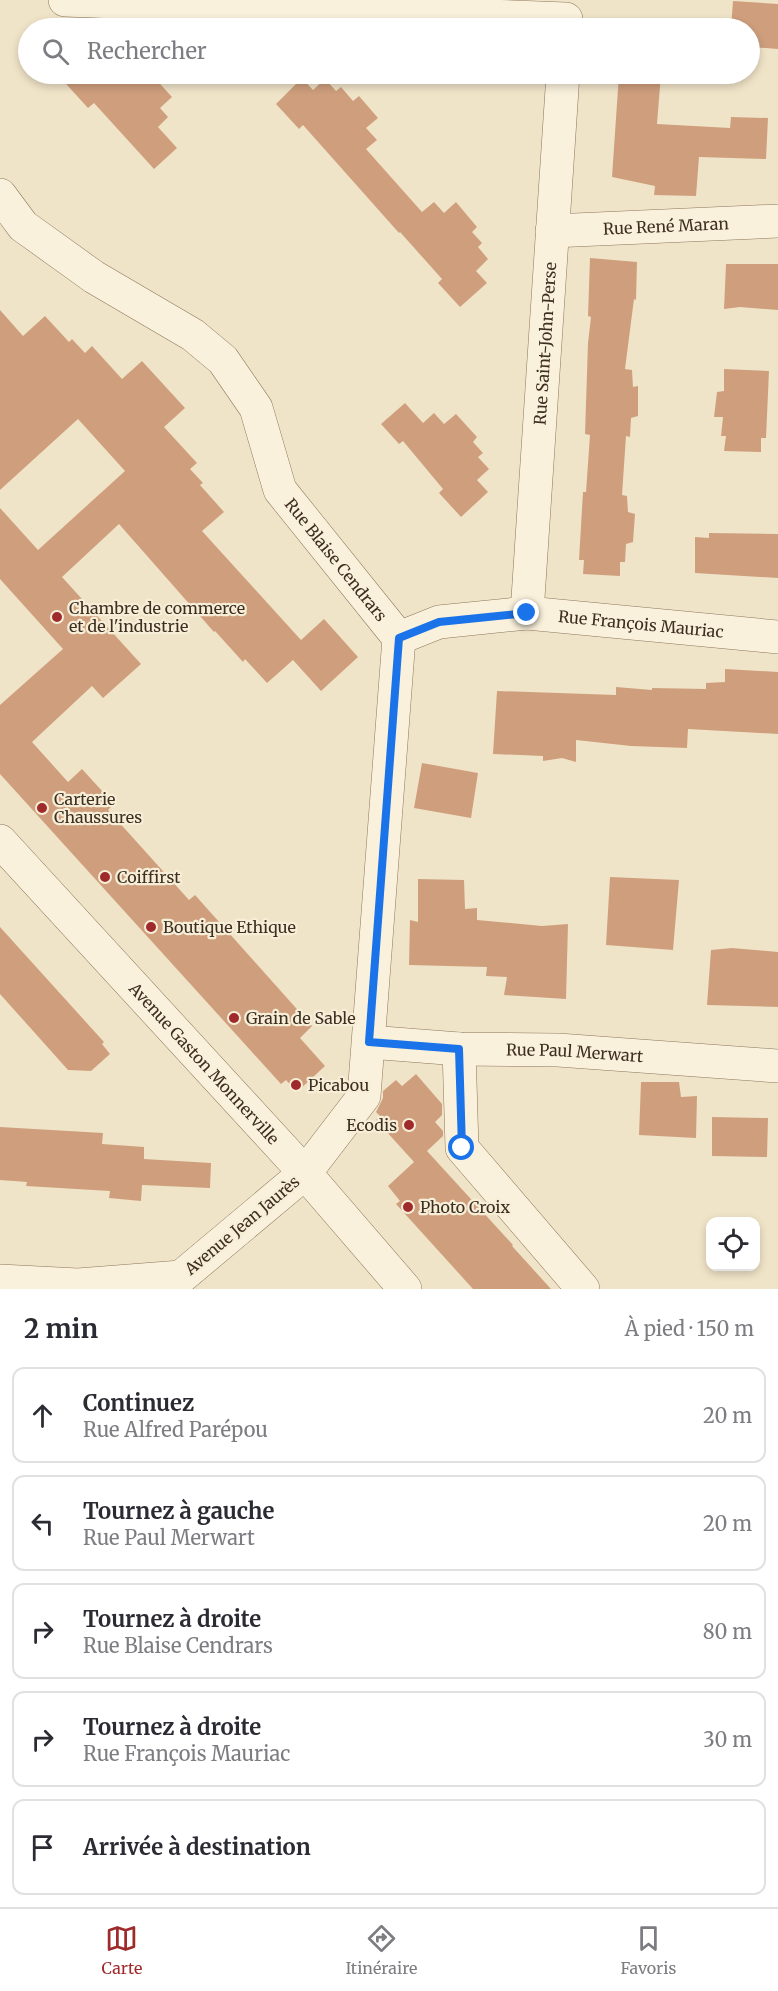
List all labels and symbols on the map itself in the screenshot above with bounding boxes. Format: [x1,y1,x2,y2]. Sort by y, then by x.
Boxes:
street label: Rue René Maran [603,213,730,239]
street label: Rue Saint-John-Perse [530,261,560,426]
street label: Rue Blaise Cendrars [281,494,392,625]
place label: Chambre de commerce et de l'industrie [69,598,245,636]
route end [513,599,539,625]
street label: Rue François Mauriac [557,606,725,642]
marker: Chambre de commerce et de l'industrie [50,610,64,624]
place label: Carterie Chaussures [54,789,142,827]
marker: Carterie Chaussures [35,801,49,815]
place label: Coiffirst [117,867,181,887]
marker: Coiffirst [98,870,112,884]
place label: Boutique Ethique [163,917,296,937]
marker: Boutique Ethique [144,920,158,934]
street label: Avenue Gaston Monnerville [124,978,284,1148]
place label: Grain de Sable [246,1008,355,1028]
marker: Grain de Sable [227,1011,241,1025]
street label: Rue Paul Merwart [506,1039,645,1066]
place label: Picabou [308,1075,369,1095]
marker: Picabou [289,1078,303,1092]
place label: Ecodis [346,1115,397,1135]
marker: Ecodis [402,1118,416,1132]
route start [448,1134,474,1160]
street label: Avenue Jean Jaurès [180,1171,304,1279]
place label: Photo Croix [420,1197,510,1217]
marker: Photo Croix [401,1200,415,1214]

